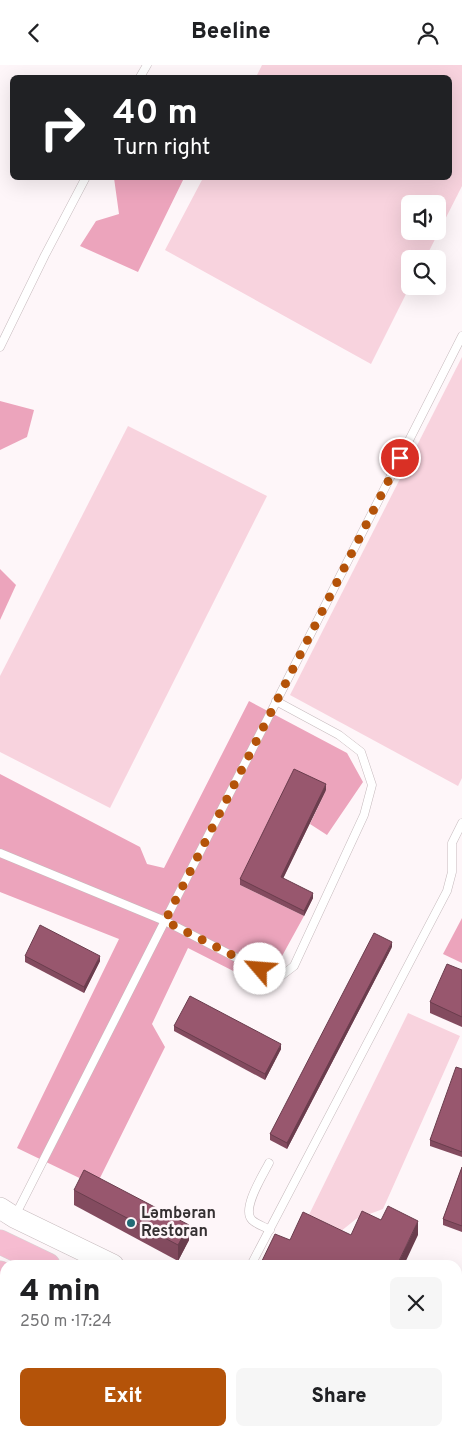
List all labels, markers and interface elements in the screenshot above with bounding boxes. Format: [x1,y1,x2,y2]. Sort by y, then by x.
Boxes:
icon: back [20,19,48,47]
text: Beeline [191,19,271,46]
icon: person [414,19,442,47]
text: 40 m [113,92,198,136]
icon: right [30,95,95,160]
text: Turn right [113,135,210,162]
map controls [401,195,446,295]
button: sound [401,195,446,240]
button: search [401,250,446,295]
pin [379,437,421,479]
icon: arrive [386,444,414,472]
position arrow [233,942,285,994]
place label: Ləmbəran Restoran [141,1204,216,1242]
marker: Ləmbəran Restoran [125,1217,137,1229]
text: 4 min [20,1274,101,1311]
button: close [390,1277,442,1329]
text: 250 m · 17:24 [20,1312,112,1332]
button: Exit [20,1368,226,1426]
button: Share [236,1368,442,1426]

